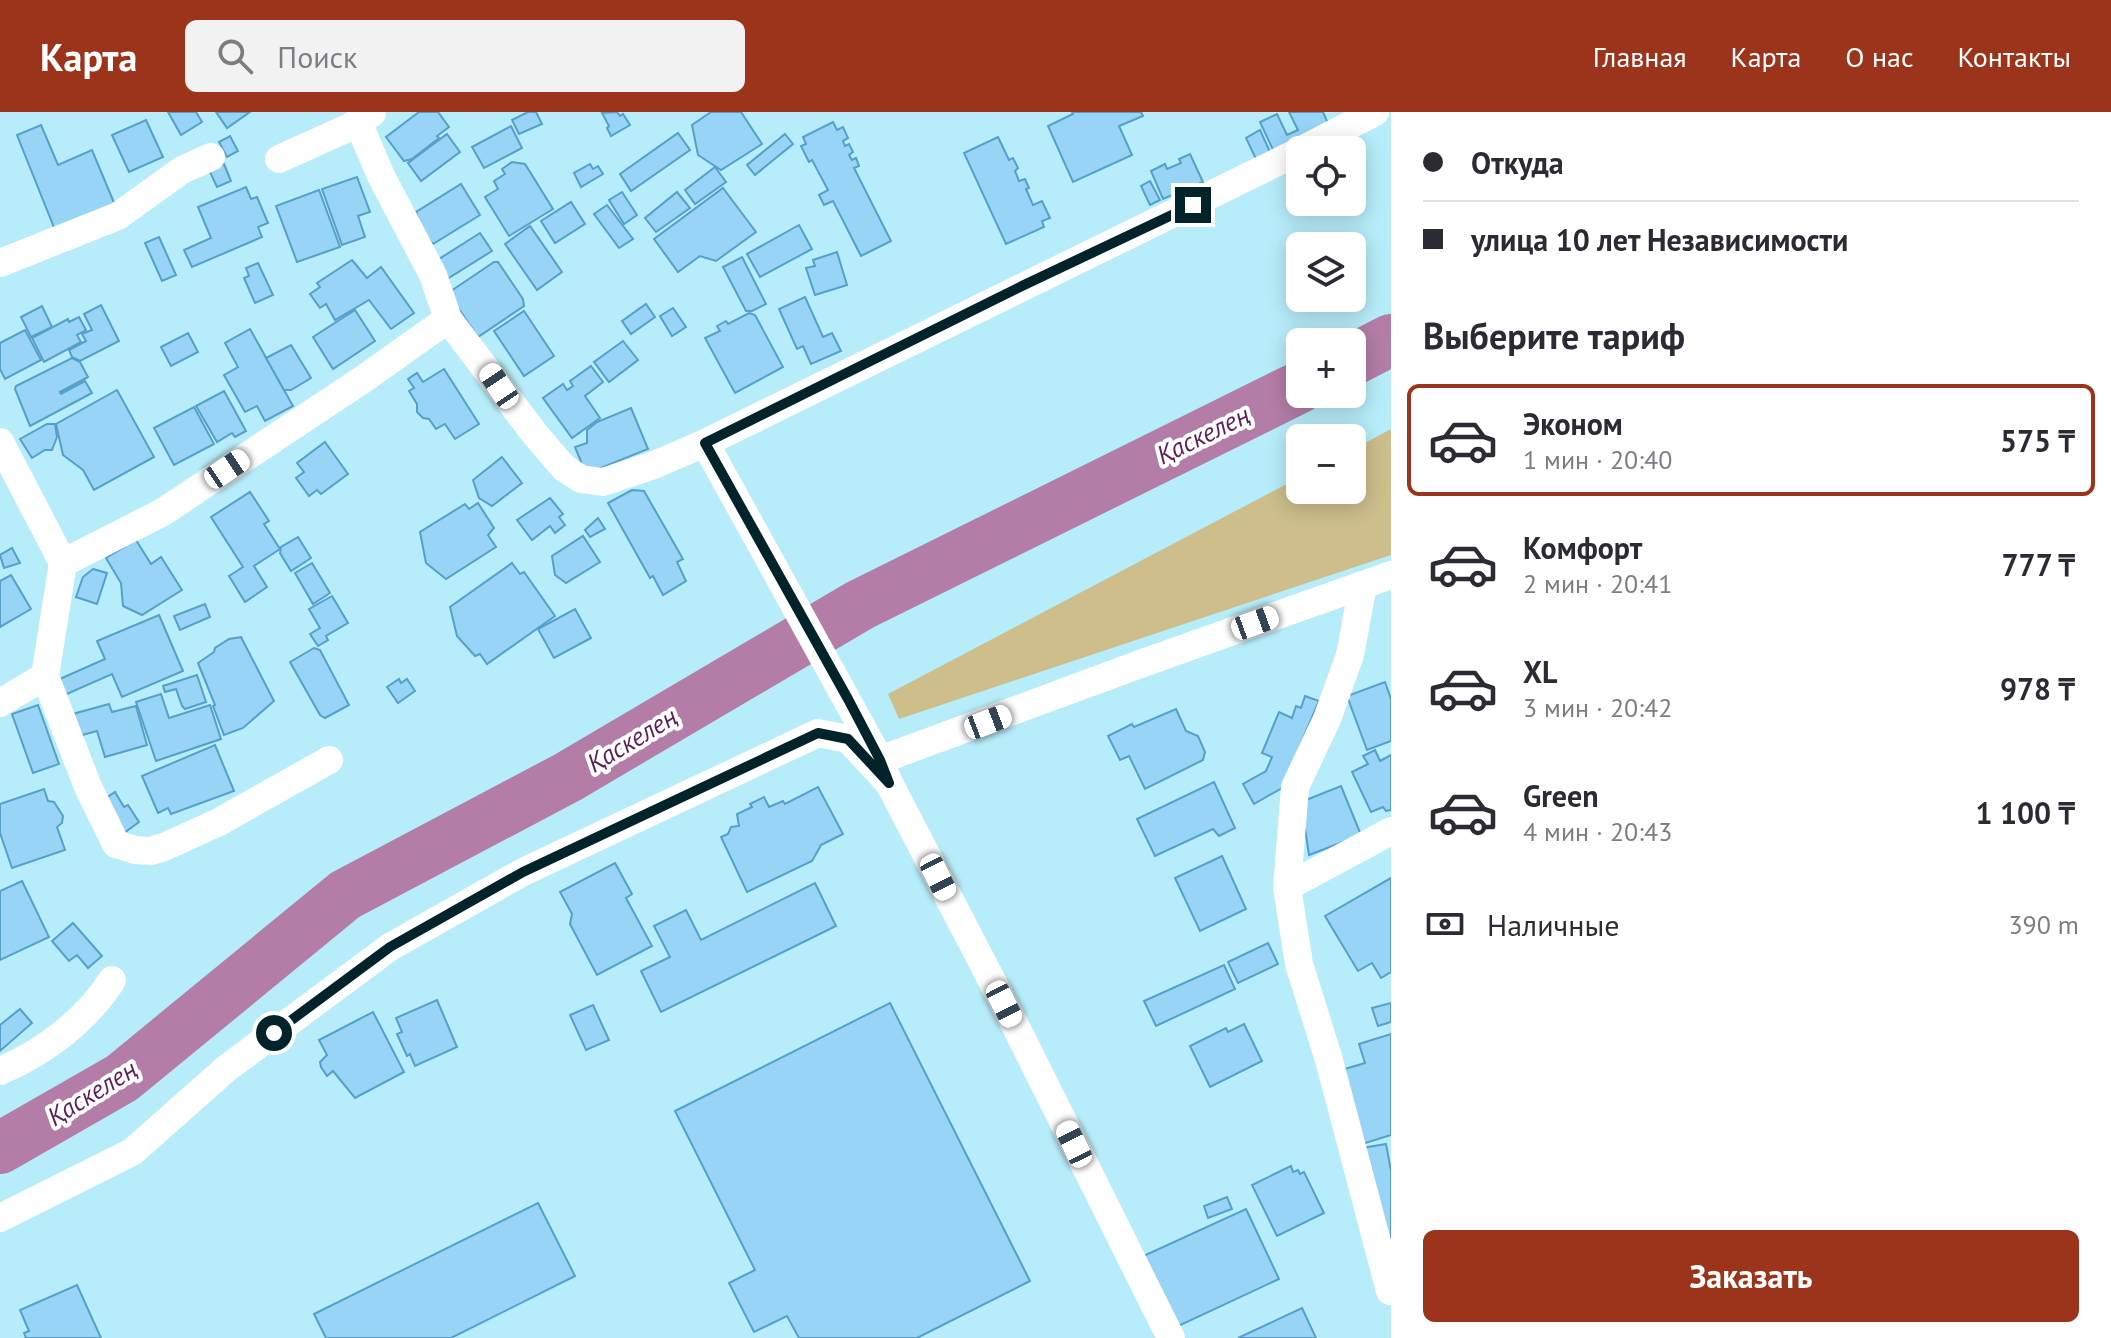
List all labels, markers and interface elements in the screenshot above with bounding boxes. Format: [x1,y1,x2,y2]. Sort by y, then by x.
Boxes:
search box [185,20,745,92]
text: Карта [40,32,137,81]
icon: search [213,34,257,78]
text: Поиск [277,37,357,76]
text: Главная [1593,38,1687,75]
text: Карта [1731,38,1801,75]
text: О нас [1845,38,1914,75]
text: Контакты [1958,38,2071,75]
map controls [1286,136,1366,504]
button: locate [1286,136,1366,216]
text: Откуда [1471,143,1564,182]
route end [1175,187,1211,223]
text: улица 10 лет Независимости [1471,220,1848,259]
button: layers [1286,232,1366,312]
text: Выберите тариф [1423,312,1685,359]
button: + [1286,328,1366,408]
car [476,359,522,413]
water label: Қаскелең [1151,398,1255,471]
icon: car [1427,404,1499,476]
text: Эконом [1523,404,1623,443]
text: 575 ₸ [2000,421,2075,460]
button: − [1286,424,1366,504]
text: 1 мин · 20:40 [1523,443,1672,476]
car [200,446,254,492]
icon: car [1427,528,1499,600]
text: Комфорт [1523,528,1642,567]
text: 777 ₸ [2002,545,2075,584]
text: 2 мин · 20:41 [1523,567,1672,600]
car [1228,604,1282,642]
icon: car [1427,652,1499,724]
text: XL [1523,652,1557,691]
text: 978 ₸ [2000,669,2075,708]
text: 3 мин · 20:42 [1523,691,1672,724]
water label: Қаскелең [581,700,683,779]
car [961,702,1015,742]
icon: car [1427,776,1499,848]
text: Green [1523,776,1598,815]
text: 1 100 ₸ [1975,793,2075,832]
text: 4 мин · 20:43 [1523,815,1672,848]
car [916,850,960,904]
icon: cash [1423,902,1467,946]
text: Наличные [1487,905,1619,944]
text: 390 m [2008,908,2079,941]
car [982,977,1026,1031]
route start [256,1015,292,1051]
water label: Қаскелең [41,1052,143,1133]
car [1053,1117,1095,1171]
button: Заказать [1423,1230,2079,1322]

